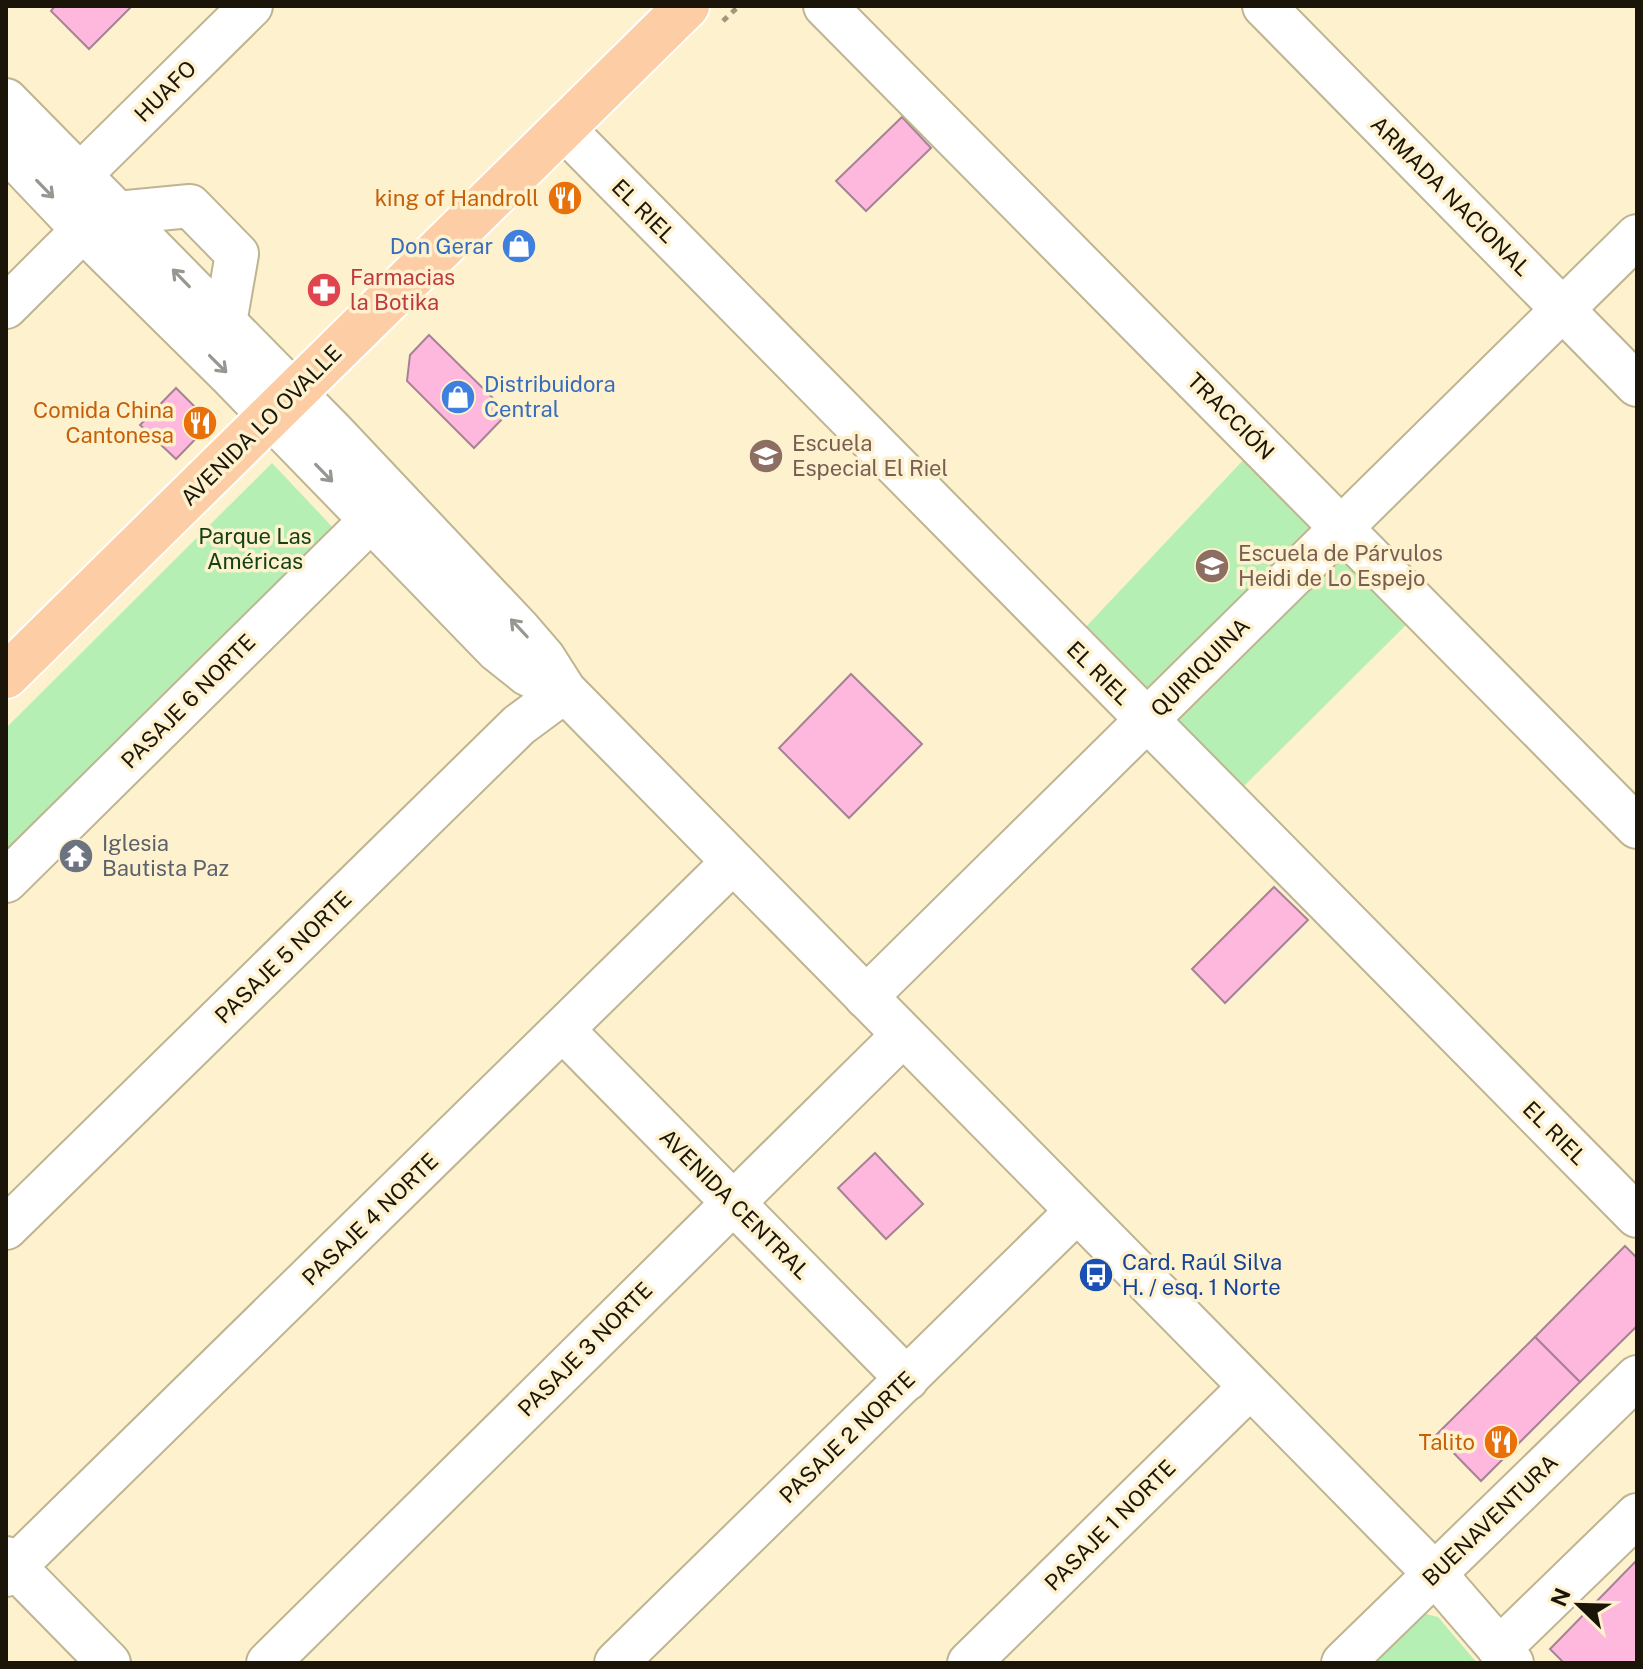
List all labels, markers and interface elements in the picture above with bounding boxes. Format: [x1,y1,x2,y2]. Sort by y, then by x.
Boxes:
street label: HUAFO [129,55,201,127]
street label: ARMADA NACIONAL [1366,111,1536,281]
street label: EL RIEL [607,174,681,248]
one-way arrow [35,179,54,199]
restaurant icon: king of Handroll [546,179,584,217]
place label: king of Handroll [375,185,539,211]
shop icon: Don Gerar [500,227,538,265]
place label: Don Gerar [390,233,493,259]
place label: Farmacias la Botika [350,264,455,315]
one-way arrow [172,269,191,288]
pharmacy icon: Farmacias la Botika [305,271,343,309]
street label: AVENIDA LO OVALLE [175,339,347,511]
one-way arrow [208,354,227,373]
street label: TRACCIÓN [1182,366,1281,465]
place label: Distribuidora Central [484,371,616,422]
shop icon: Distribuidora Central [439,378,477,416]
place label: Comida China Cantonesa [33,397,174,448]
restaurant icon: Comida China Cantonesa [181,404,219,442]
place label: Escuela Especial El Riel [792,430,948,481]
school or university icon: Escuela Especial El Riel [747,437,785,475]
one-way arrow [314,463,333,482]
park label: Parque Las Américas [198,523,312,574]
place label: Escuela de Párvulos Heidi de Lo Espejo [1238,540,1443,591]
school or university icon: Escuela de Párvulos Heidi de Lo Espejo [1193,547,1231,585]
street label: QUIRIQUINA [1145,612,1255,722]
one-way arrow [510,619,528,639]
street label: PASAJE 6 NORTE [116,629,260,773]
street label: EL RIEL [1062,636,1136,710]
place label: Iglesia Bautista Paz [102,830,229,881]
temple icon: Iglesia Bautista Paz [57,837,95,875]
street label: PASAJE 5 NORTE [209,885,357,1029]
street label: EL RIEL [1518,1096,1592,1170]
street label: AVENIDA CENTRAL [654,1123,816,1285]
street label: PASAJE 4 NORTE [297,1147,443,1291]
place label: Card. Raúl Silva H. / esq. 1 Norte [1122,1249,1282,1300]
bus stop icon: Card. Raúl Silva H. / esq. 1 Norte [1077,1256,1115,1294]
street label: PASAJE 3 NORTE [513,1277,657,1421]
street label: PASAJE 2 NORTE [774,1366,920,1508]
restaurant icon: Talito [1482,1423,1520,1461]
place label: Talito [1418,1429,1475,1455]
street label: BUENAVENTURA [1417,1449,1563,1591]
street label: PASAJE 1 NORTE [1039,1454,1181,1596]
north arrow [1539,1565,1619,1645]
text: N [1545,1584,1576,1610]

